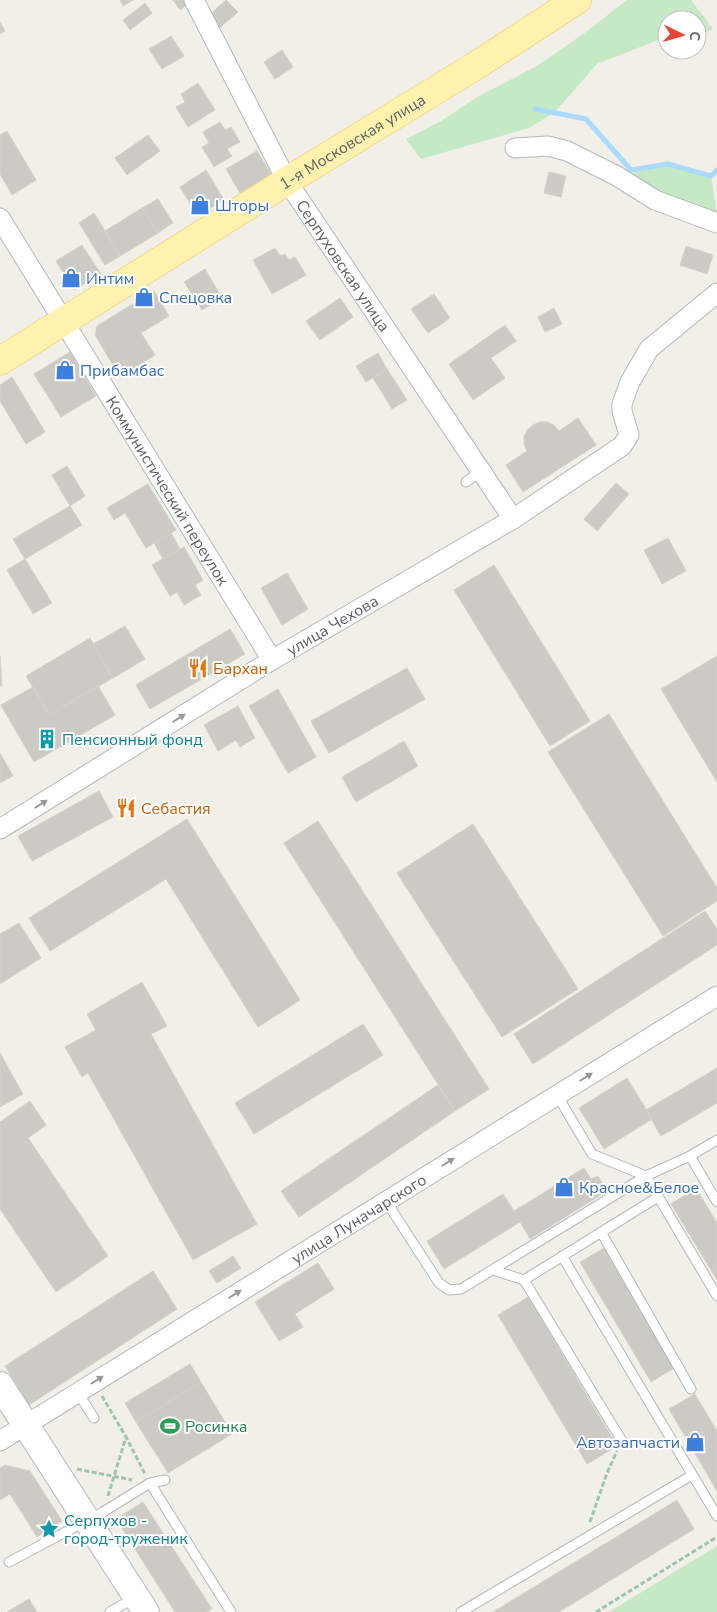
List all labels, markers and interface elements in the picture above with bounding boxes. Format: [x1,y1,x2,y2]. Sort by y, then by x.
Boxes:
north arrow [657,10,707,60]
text: С [685,31,704,42]
street label: 1-я Московская улица [275,89,430,195]
shop icon: Шторы [189,194,211,216]
place label: Шторы [215,195,269,217]
street label: Серпуховская улица [290,196,395,336]
shop icon: Интим [60,267,82,289]
place label: Интим [86,268,134,290]
shop icon: Спецовка [133,286,155,308]
place label: Спецовка [159,287,232,309]
shop icon: Прибамбас [54,359,76,381]
place label: Прибамбас [80,360,165,382]
street label: Коммунистический переулок [100,392,234,590]
street label: улица Чехова [283,590,383,661]
restaurant icon: Бархан [187,657,209,679]
place label: Бархан [213,658,268,680]
one-way arrow [173,713,186,722]
building icon: Пенсионный фонд [36,728,58,750]
place label: Пенсионный фонд [62,729,203,751]
restaurant icon: Себастия [115,797,137,819]
place label: Себастия [141,798,211,820]
one-way arrow [35,799,48,808]
one-way arrow [579,1072,592,1081]
one-way arrow [441,1158,454,1167]
street label: улица Луначарского [287,1169,431,1270]
shop icon: Красное&Белое [553,1176,575,1198]
place label: Красное&Белое [579,1177,699,1199]
one-way arrow [229,1290,242,1299]
one-way arrow [91,1376,104,1385]
sports icon: Росинка [159,1415,181,1437]
place label: Росинка [185,1416,247,1438]
shop icon: Автозапчасти [684,1431,706,1453]
place label: Автозапчасти [576,1432,680,1454]
place label: Серпухов - город-труженик [64,1510,188,1550]
place icon: Серпухов - город-труженик [38,1518,60,1540]

